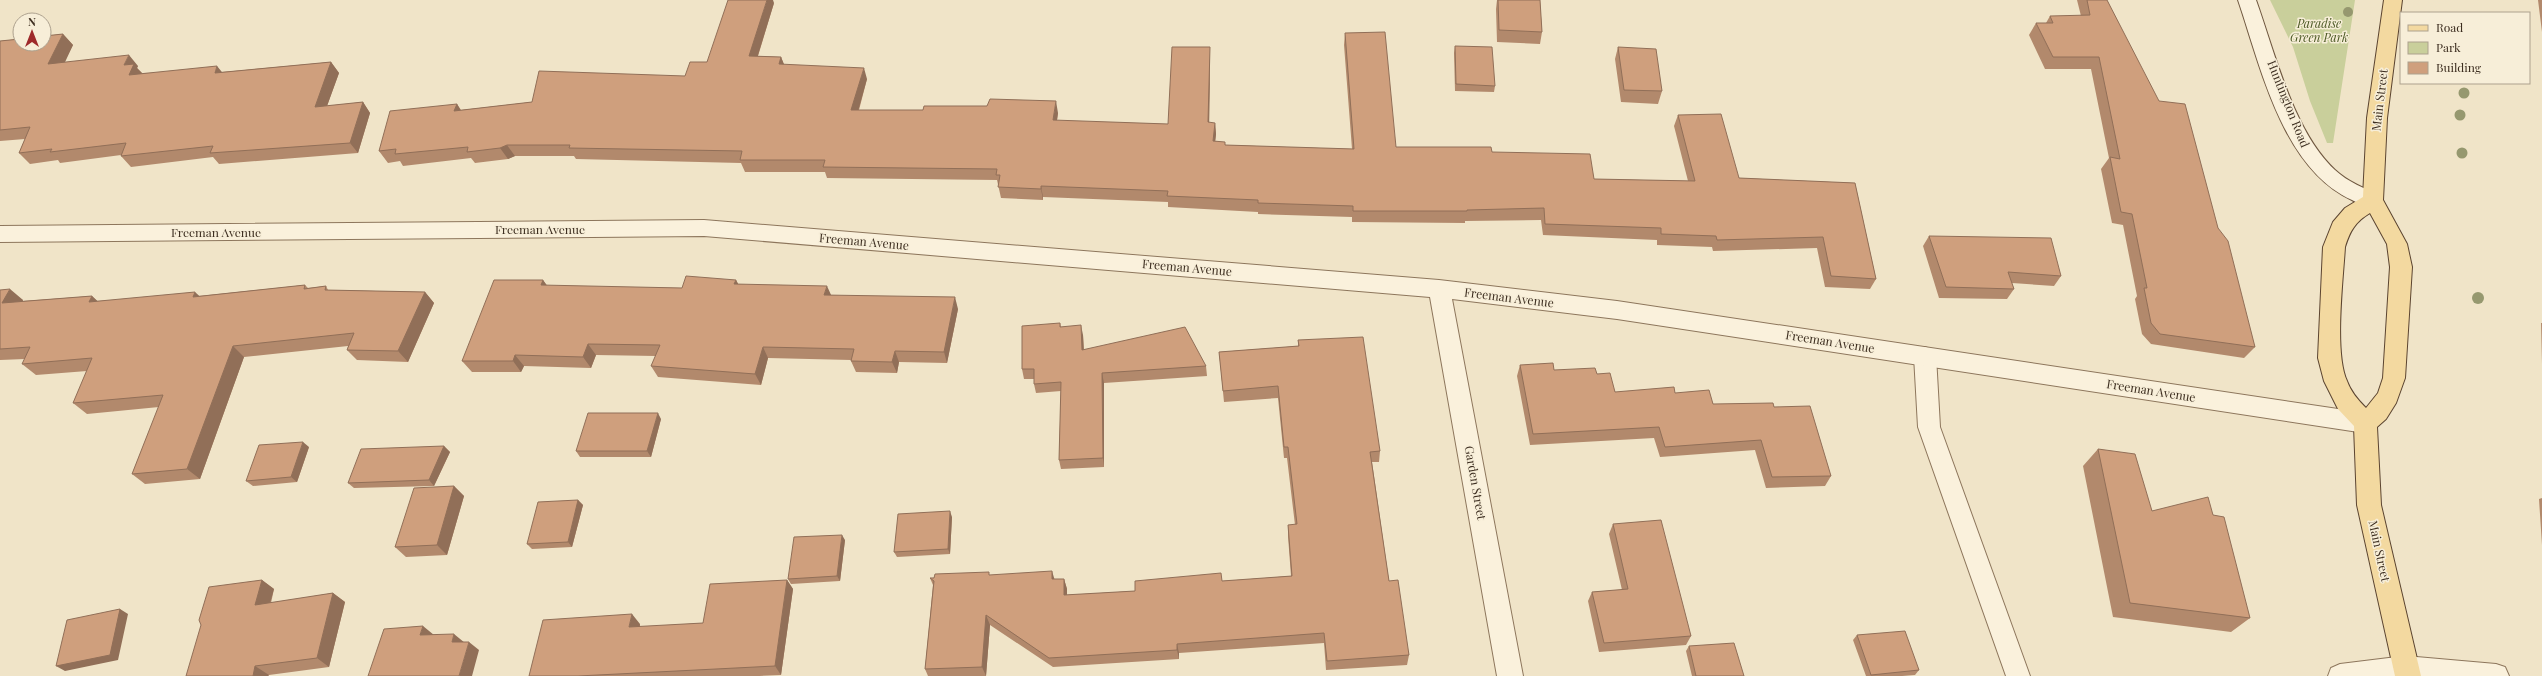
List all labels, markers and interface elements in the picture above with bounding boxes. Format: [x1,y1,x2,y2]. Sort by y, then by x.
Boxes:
north arrow [12,12,52,52]
legend [2400,12,2530,84]
text: N [28,14,36,29]
park label: Paradise Green Park [2290,15,2348,45]
text: Road [2436,19,2463,35]
text: Park [2436,39,2461,55]
street label: Huntington Road [2264,58,2314,150]
text: Building [2436,59,2482,75]
street label: Main Street [2367,67,2391,132]
street label: Freeman Avenue [495,221,585,237]
street label: Freeman Avenue [171,224,261,240]
street label: Freeman Avenue [819,229,910,253]
street label: Freeman Avenue [1142,255,1233,279]
street label: Freeman Avenue [1463,284,1555,310]
street label: Freeman Avenue [1784,326,1876,356]
street label: Freeman Avenue [2105,375,2197,405]
street label: Garden Street [1462,445,1490,522]
street label: Main Street [2366,519,2394,584]

